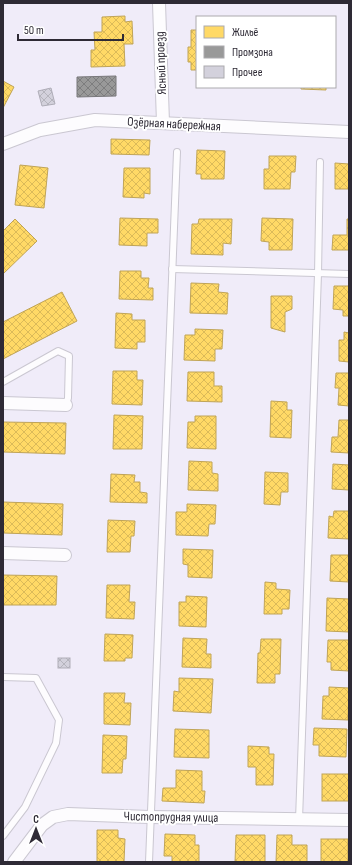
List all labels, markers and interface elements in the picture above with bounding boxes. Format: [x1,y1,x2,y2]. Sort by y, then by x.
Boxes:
scale bar [18,16,123,42]
legend [196,16,336,88]
text: 50 m [24,23,44,38]
text: Жильё [232,25,259,40]
street label: Ясный проезд [152,31,170,95]
text: Промзона [232,45,273,60]
text: Прочее [232,65,263,80]
street label: Озёрная набережная [127,114,221,134]
street label: Чистопрудная улица [124,808,218,826]
north arrow [16,809,56,849]
text: С [33,813,39,826]

